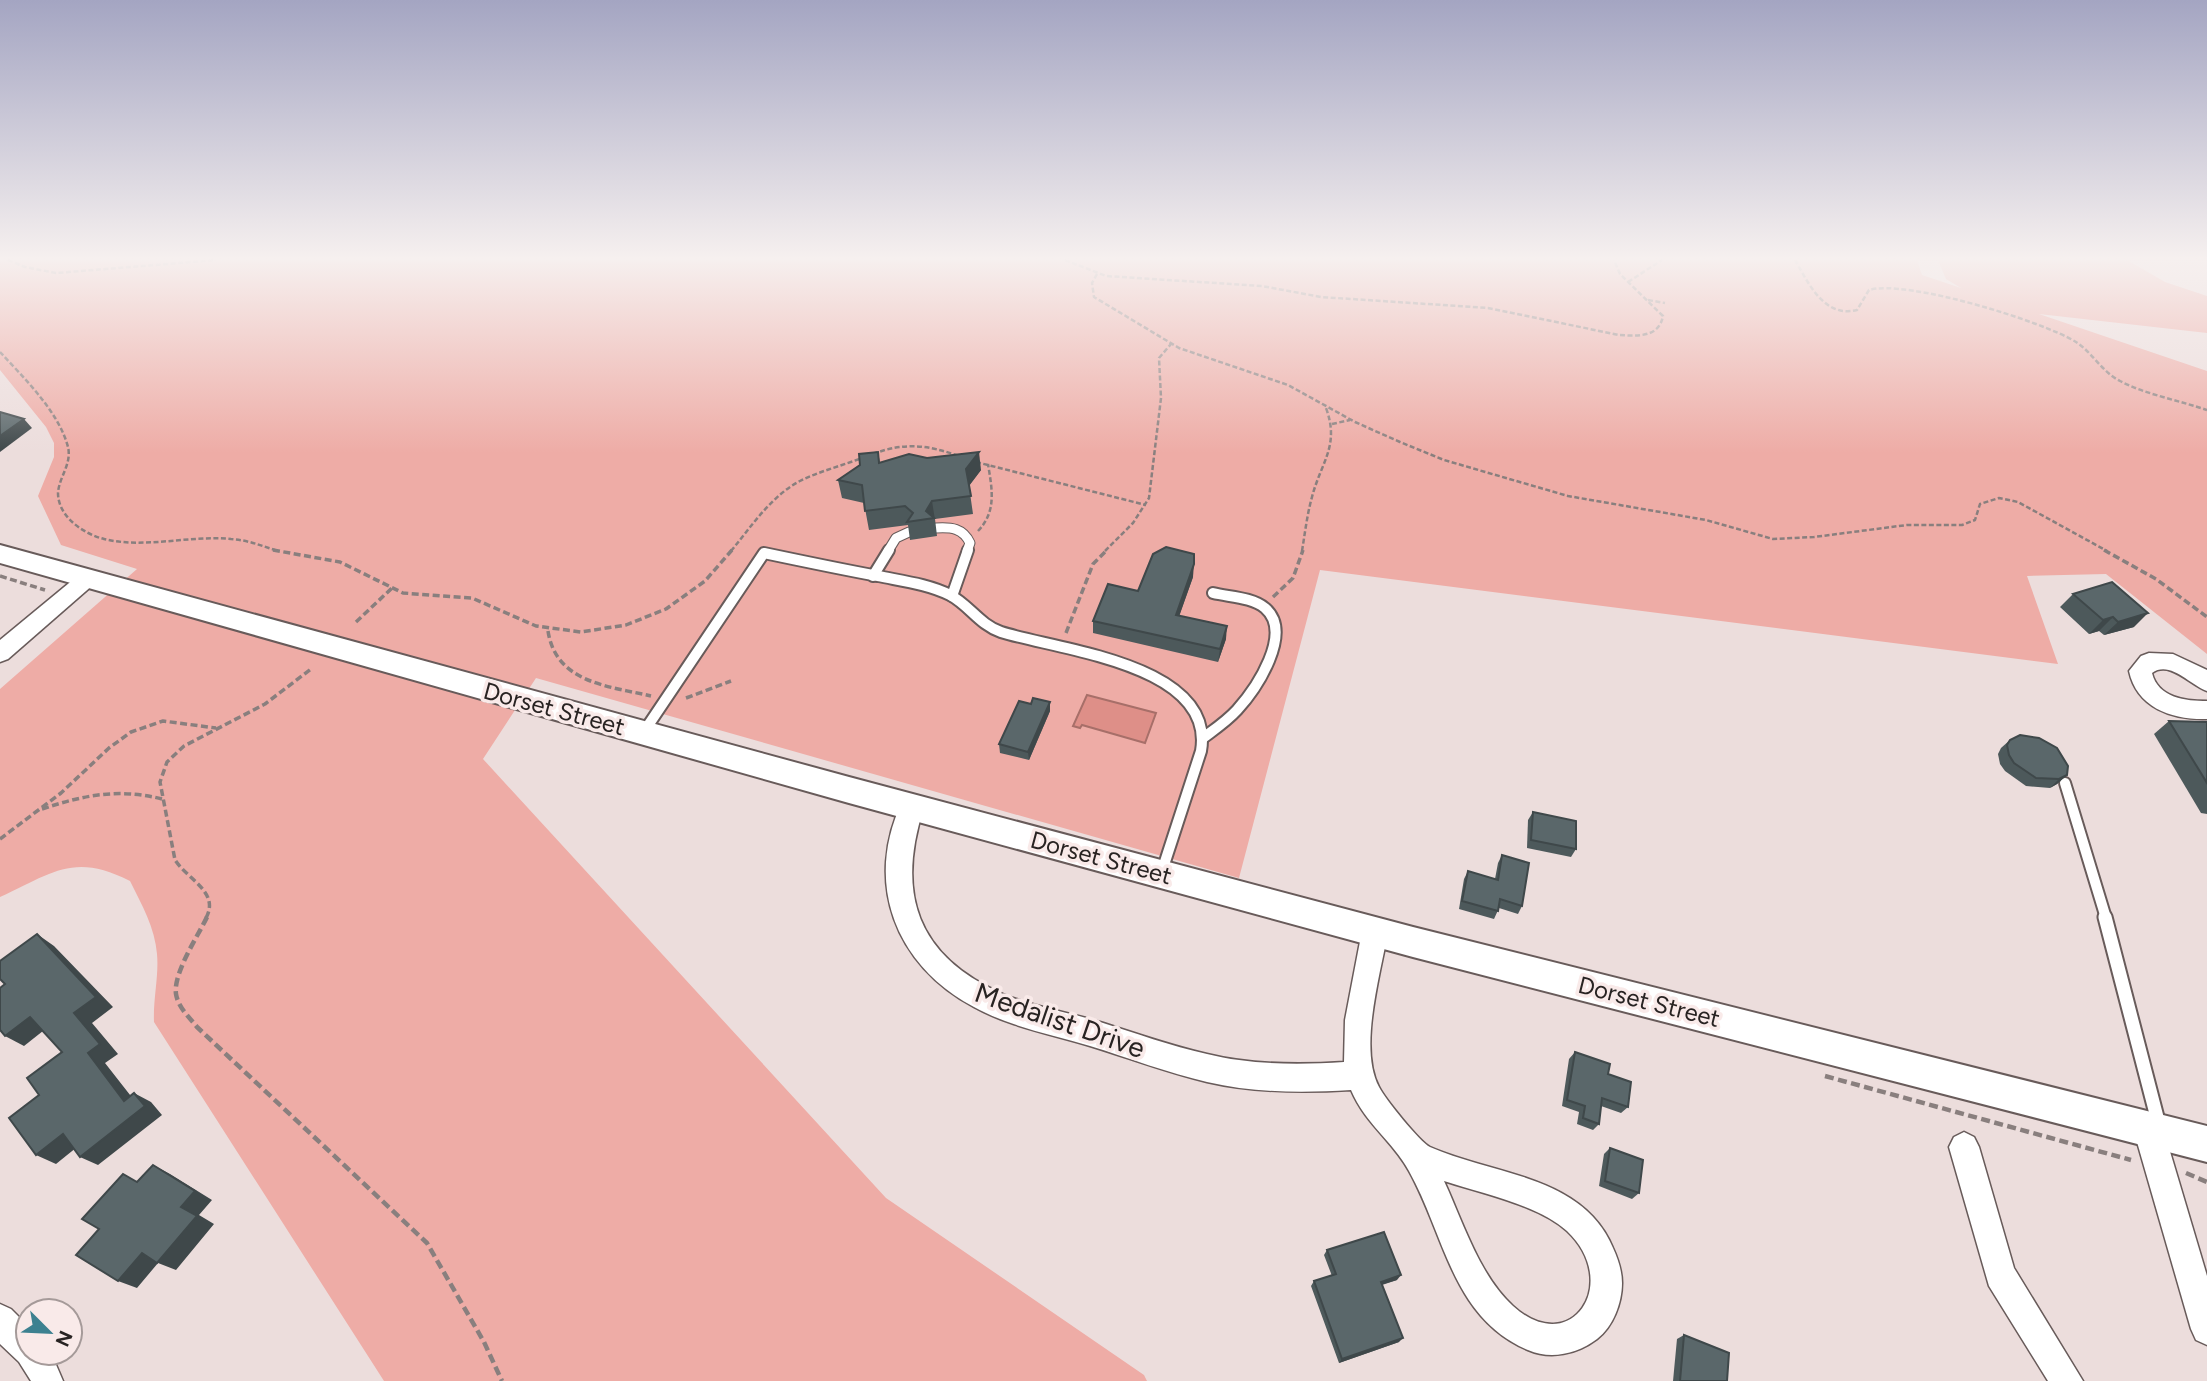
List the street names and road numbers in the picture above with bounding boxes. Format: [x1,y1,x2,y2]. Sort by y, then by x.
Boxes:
street label: Dorset Street [480,676,628,741]
street label: Dorset Street [1027,825,1175,890]
street label: Dorset Street [1575,970,1723,1033]
street label: Medalist Drive [970,975,1150,1065]

